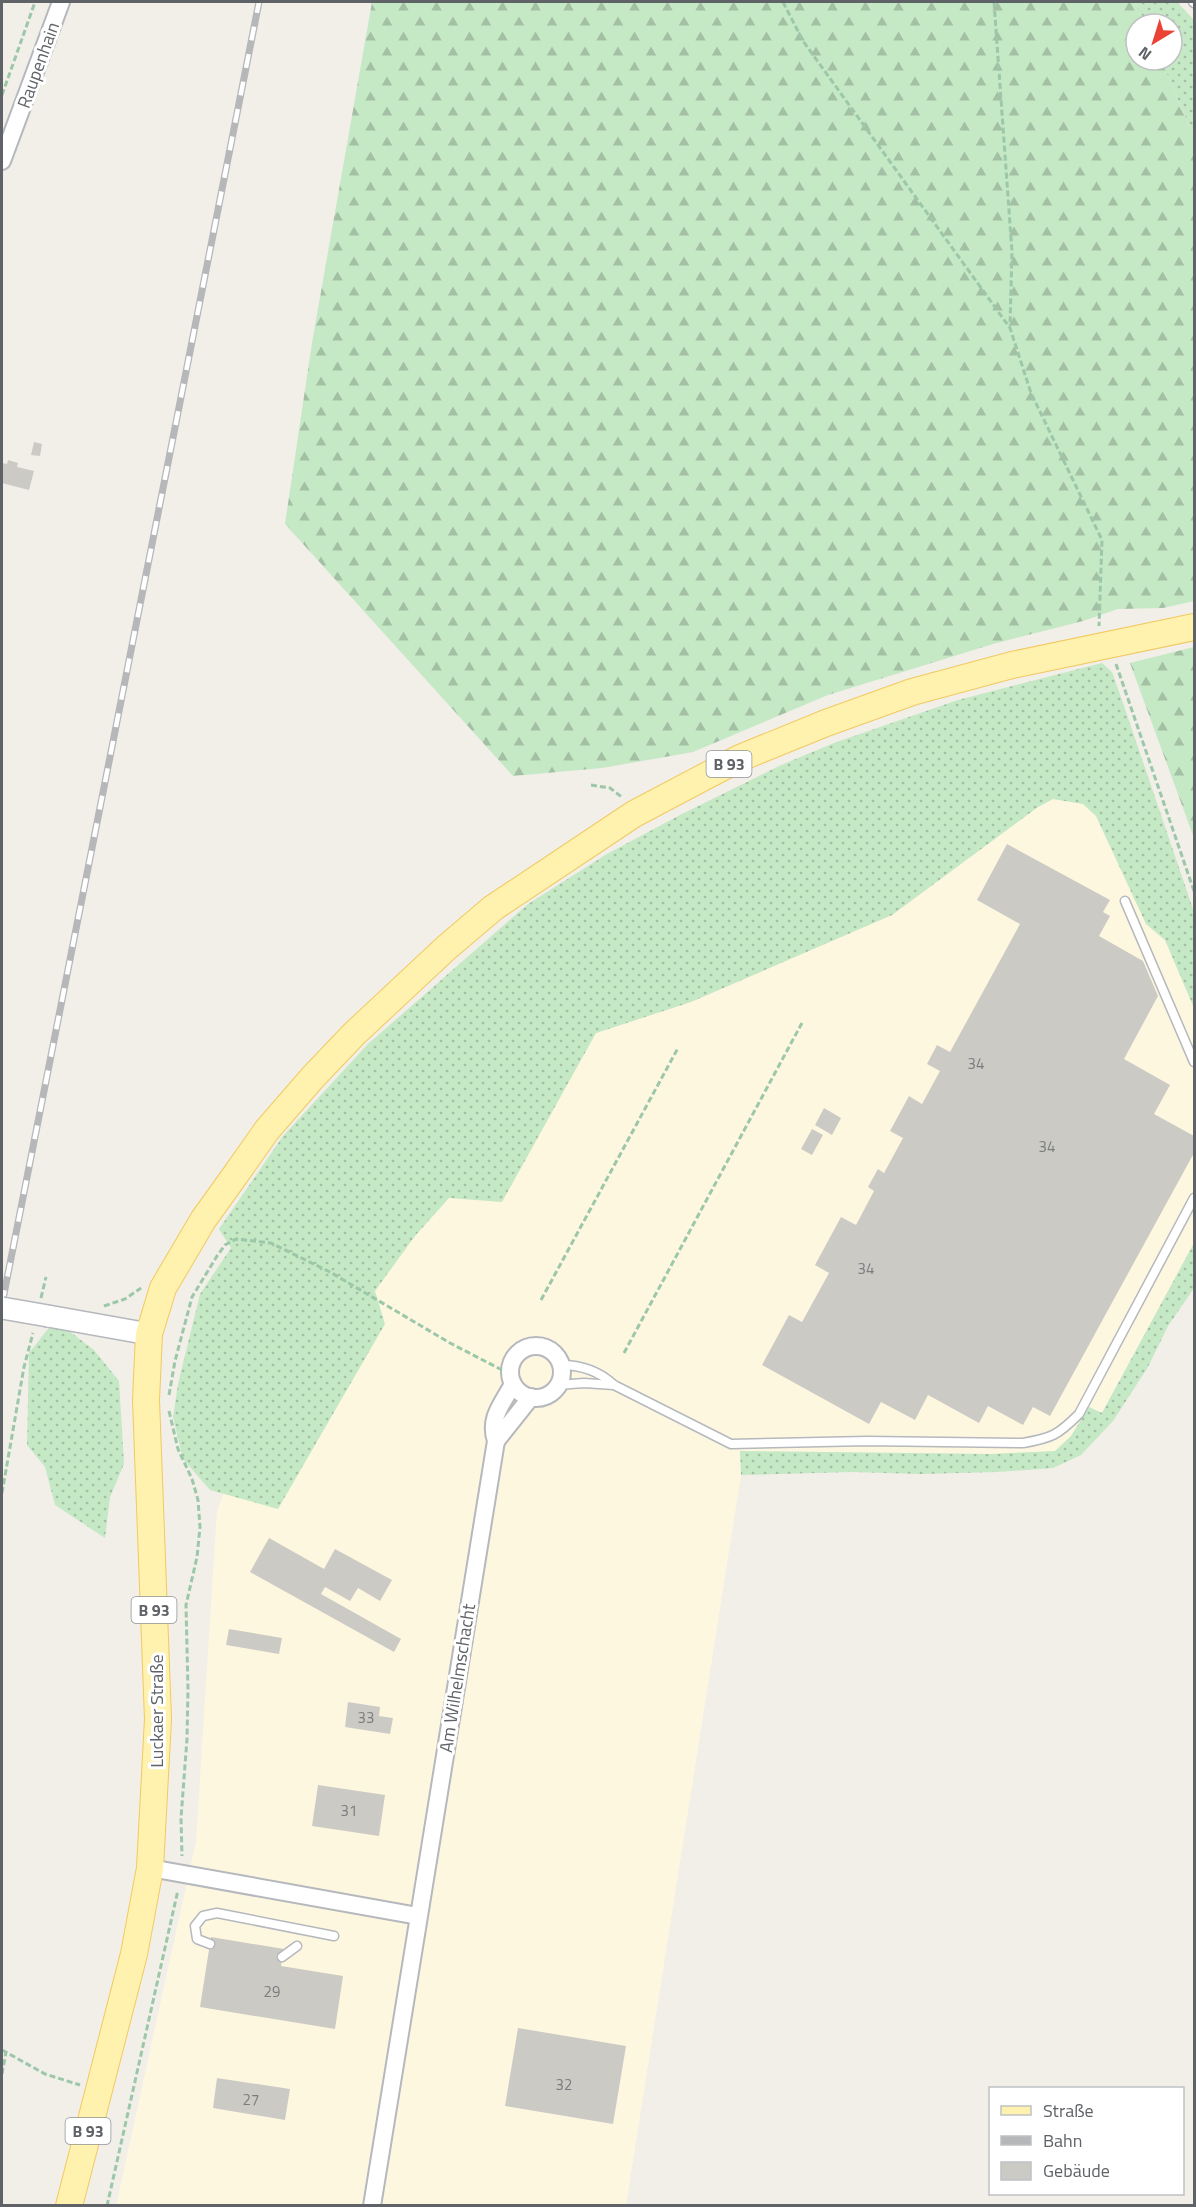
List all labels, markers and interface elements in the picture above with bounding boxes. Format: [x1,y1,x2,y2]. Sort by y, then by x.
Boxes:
north arrow [1124,12,1184,72]
street label: Raupenhain [10,18,66,112]
text: N [1133,41,1157,67]
road number: B 93 [706,751,752,777]
house number: 34 [968,1052,984,1075]
house number: 34 [1039,1135,1055,1158]
house number: 34 [858,1257,874,1280]
road number: B 93 [132,1597,176,1623]
street label: Am Wilhelmschacht [432,1601,482,1754]
street label: Luckaer Straße [143,1654,170,1768]
house number: 33 [358,1706,374,1729]
house number: 31 [341,1799,357,1822]
house number: 29 [264,1980,280,2003]
house number: 32 [556,2073,572,2096]
legend [989,2087,1184,2195]
house number: 27 [243,2088,259,2111]
text: Straße [1043,2097,1094,2124]
road number: B 93 [66,2118,110,2144]
text: Bahn [1043,2127,1082,2154]
text: Gebäude [1043,2157,1110,2184]

